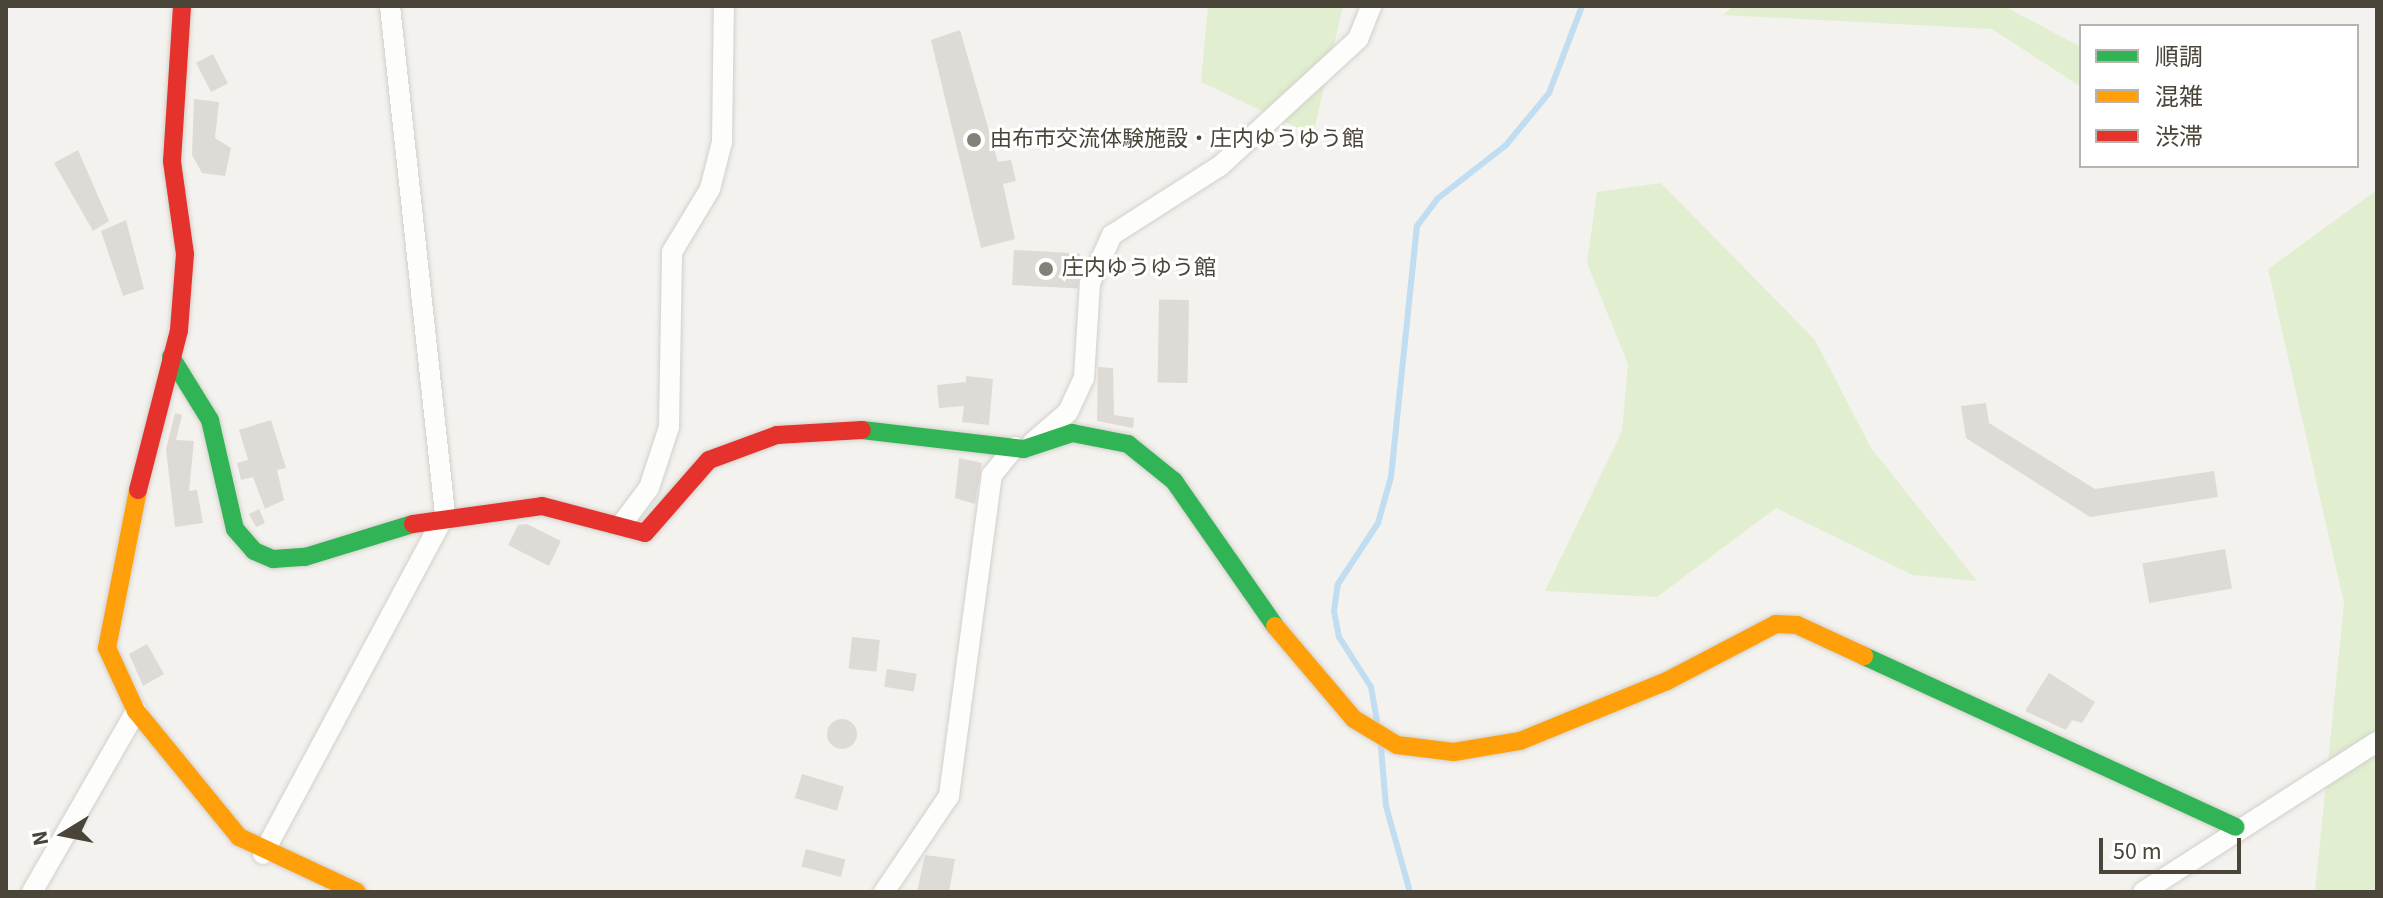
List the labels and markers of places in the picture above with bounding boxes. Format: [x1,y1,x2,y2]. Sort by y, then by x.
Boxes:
place label: 由布市交流体験施設・庄内ゆうゆう館 [990,127,1364,153]
marker: 由布市交流体験施設・庄内ゆうゆう館 [965,131,983,149]
place label: 庄内ゆうゆう館 [1062,256,1216,282]
marker: 庄内ゆうゆう館 [1037,260,1055,278]

